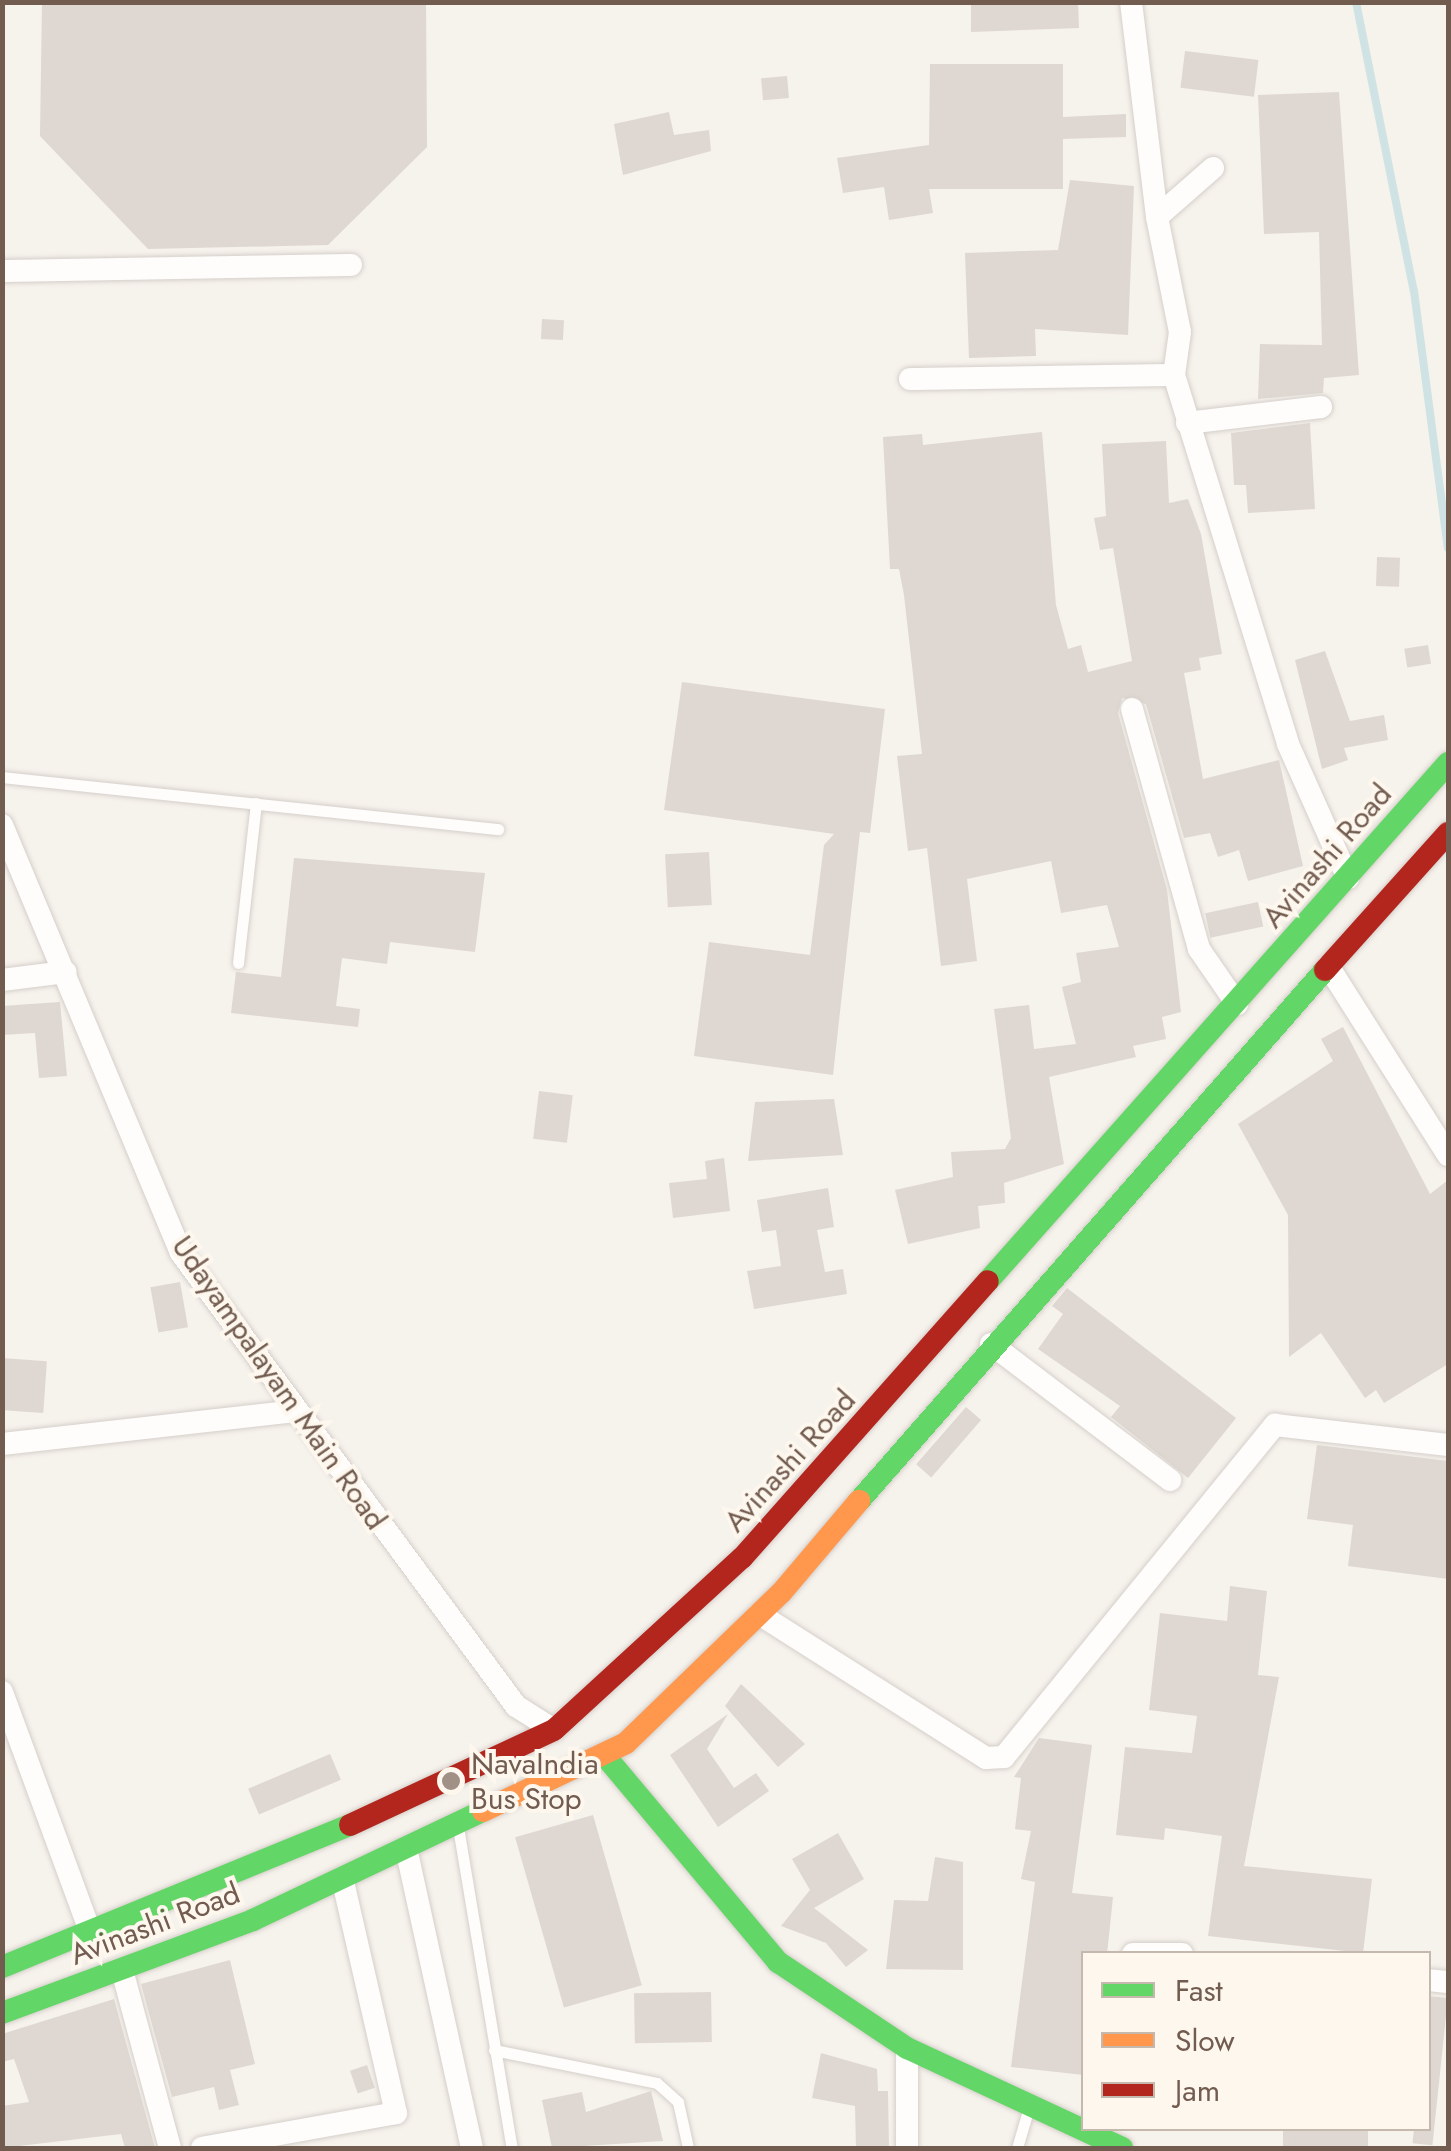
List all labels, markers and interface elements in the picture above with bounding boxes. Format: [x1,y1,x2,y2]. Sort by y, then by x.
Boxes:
street label: Avinashi Road [1255,777,1399,935]
street label: Udayampalayam Main Road [164,1229,394,1537]
street label: Avinashi Road [717,1383,863,1539]
place label: NavaIndia Bus Stop [471,1746,599,1816]
marker: NavaIndia Bus Stop [440,1770,462,1792]
street label: Avinashi Road [65,1875,245,1973]
legend [1081,1951,1431,2131]
text: Fast [1175,1969,1223,2012]
text: Slow [1175,2019,1235,2062]
text: Jam [1175,2069,1220,2112]

